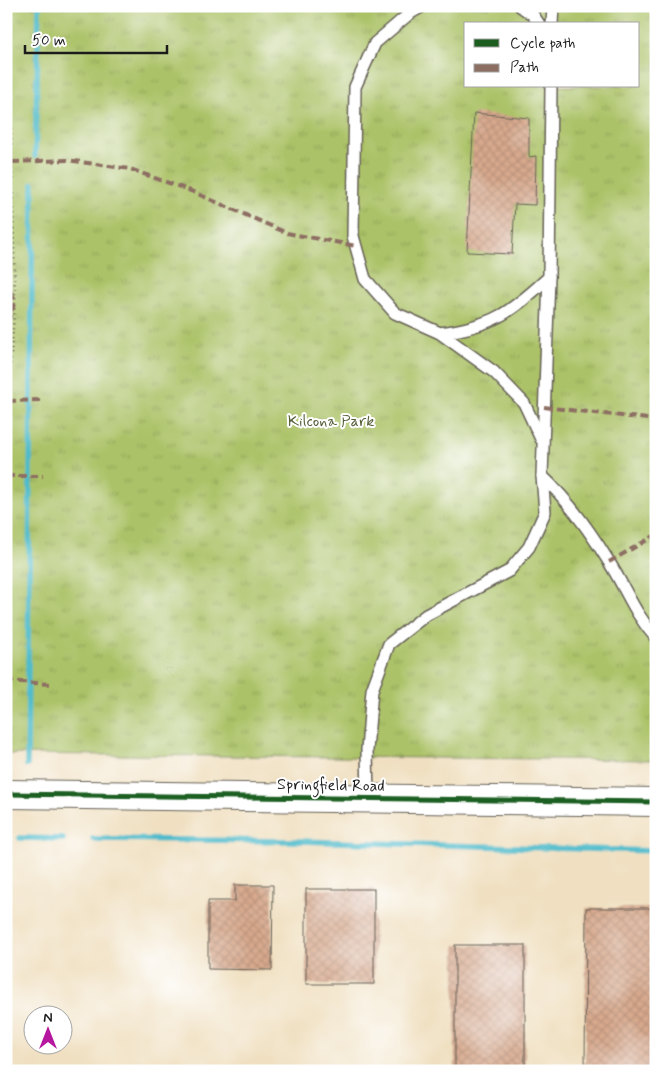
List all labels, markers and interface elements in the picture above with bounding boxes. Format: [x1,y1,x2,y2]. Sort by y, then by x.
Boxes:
scale bar [25,22,168,54]
legend [464,22,640,88]
text: 50 m [32,31,66,51]
text: Cycle path [510,34,575,54]
text: Path [510,58,539,78]
park label: Kilcona Park [288,411,374,432]
street label: Springfield Road [277,774,385,798]
north arrow [22,1004,72,1054]
text: N [43,1009,53,1027]

